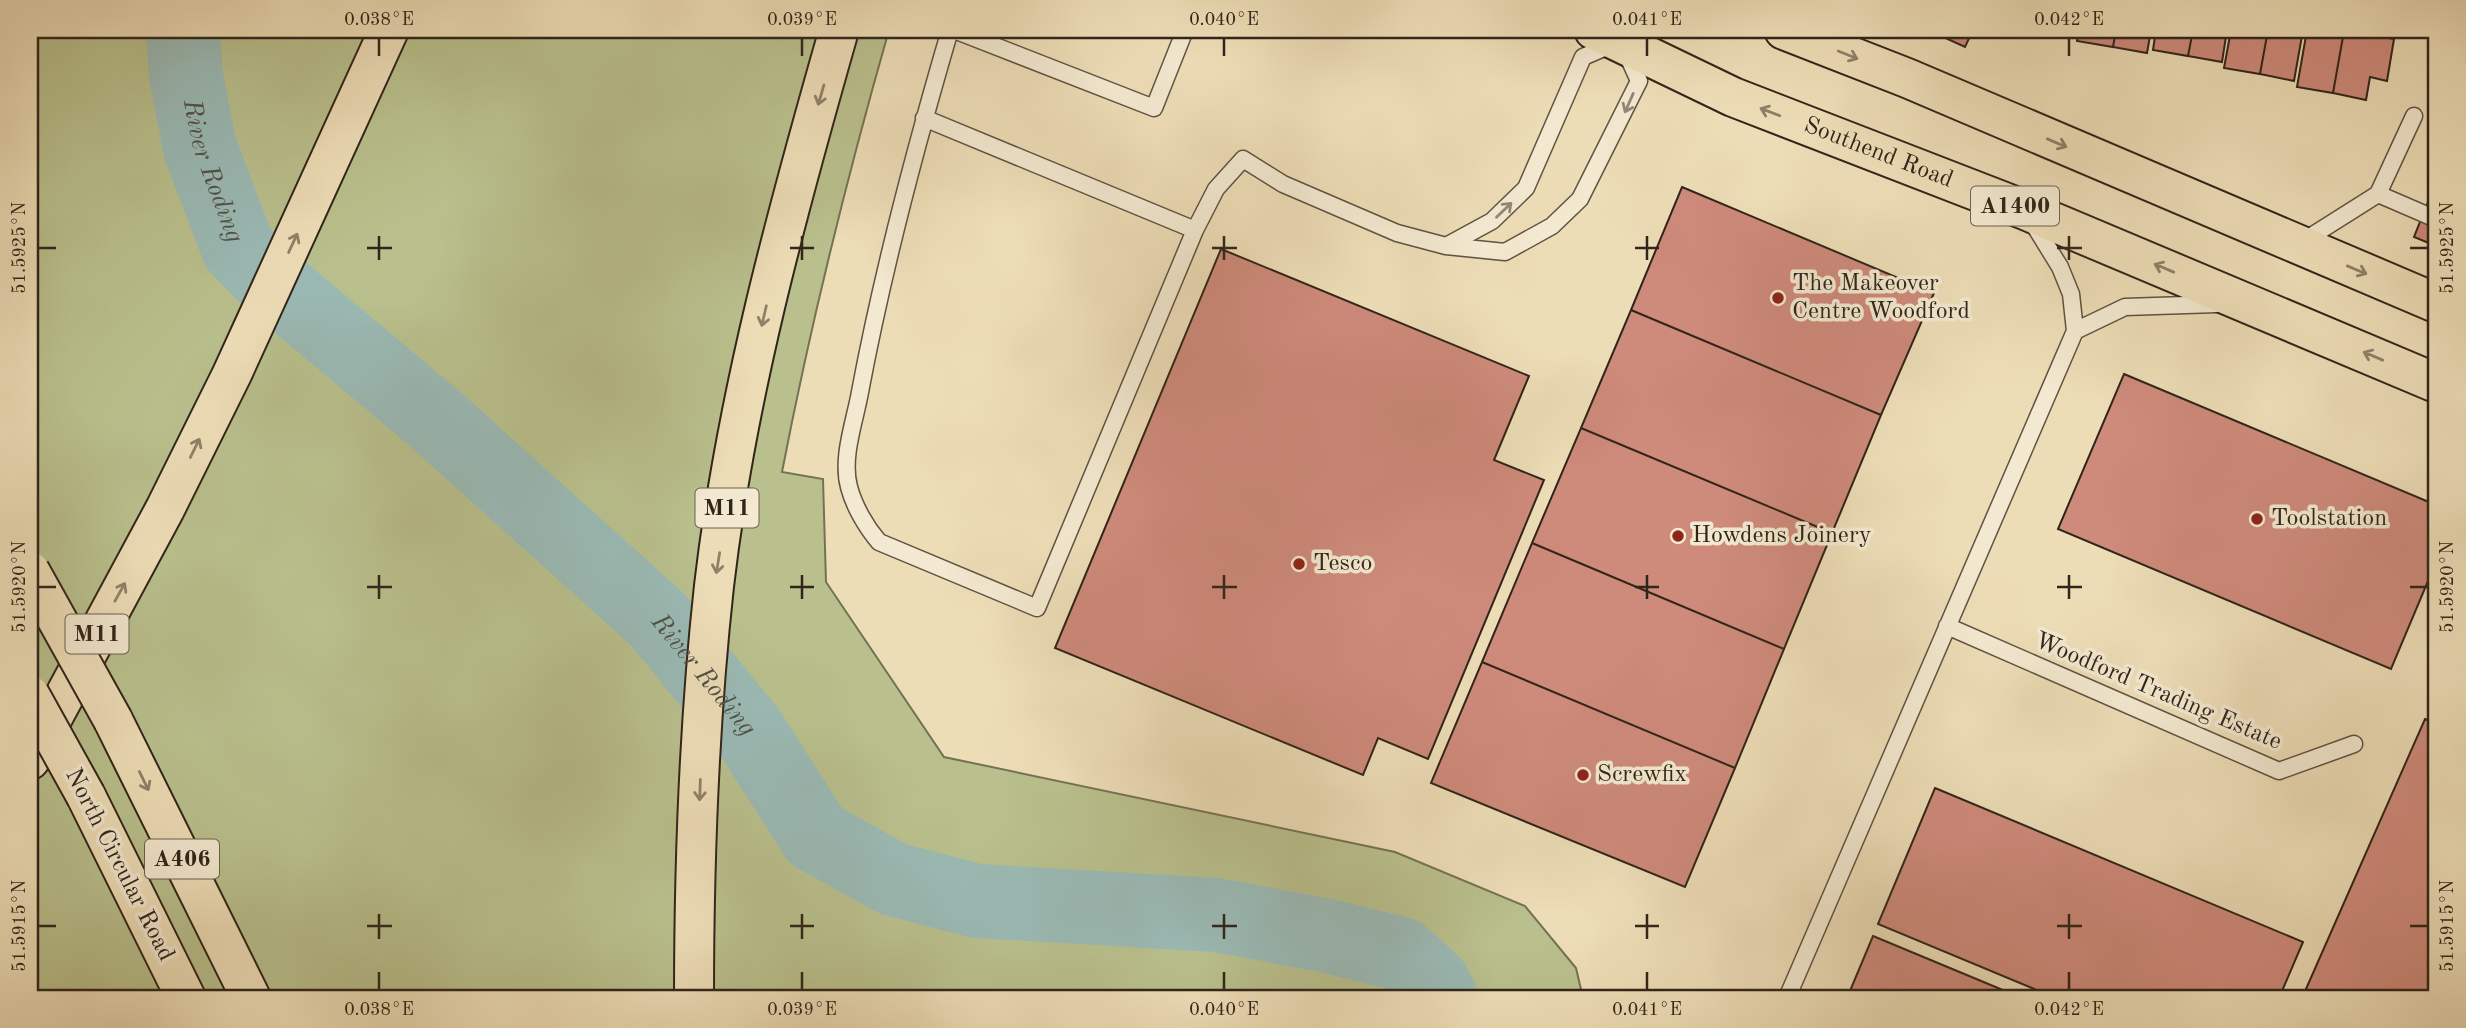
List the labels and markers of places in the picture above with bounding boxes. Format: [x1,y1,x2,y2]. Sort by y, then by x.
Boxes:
place label: The Makeover Centre Woodford [1792,272,1970,324]
marker: The Makeover Centre Woodford [1770,290,1786,306]
place label: Toolstation [2271,507,2387,531]
marker: Toolstation [2249,511,2265,527]
place label: Howdens Joinery [1692,524,1872,548]
marker: Howdens Joinery [1670,528,1686,544]
place label: Tesco [1313,552,1372,576]
marker: Tesco [1291,556,1307,572]
place label: Screwfix [1597,763,1687,787]
marker: Screwfix [1575,767,1591,783]

